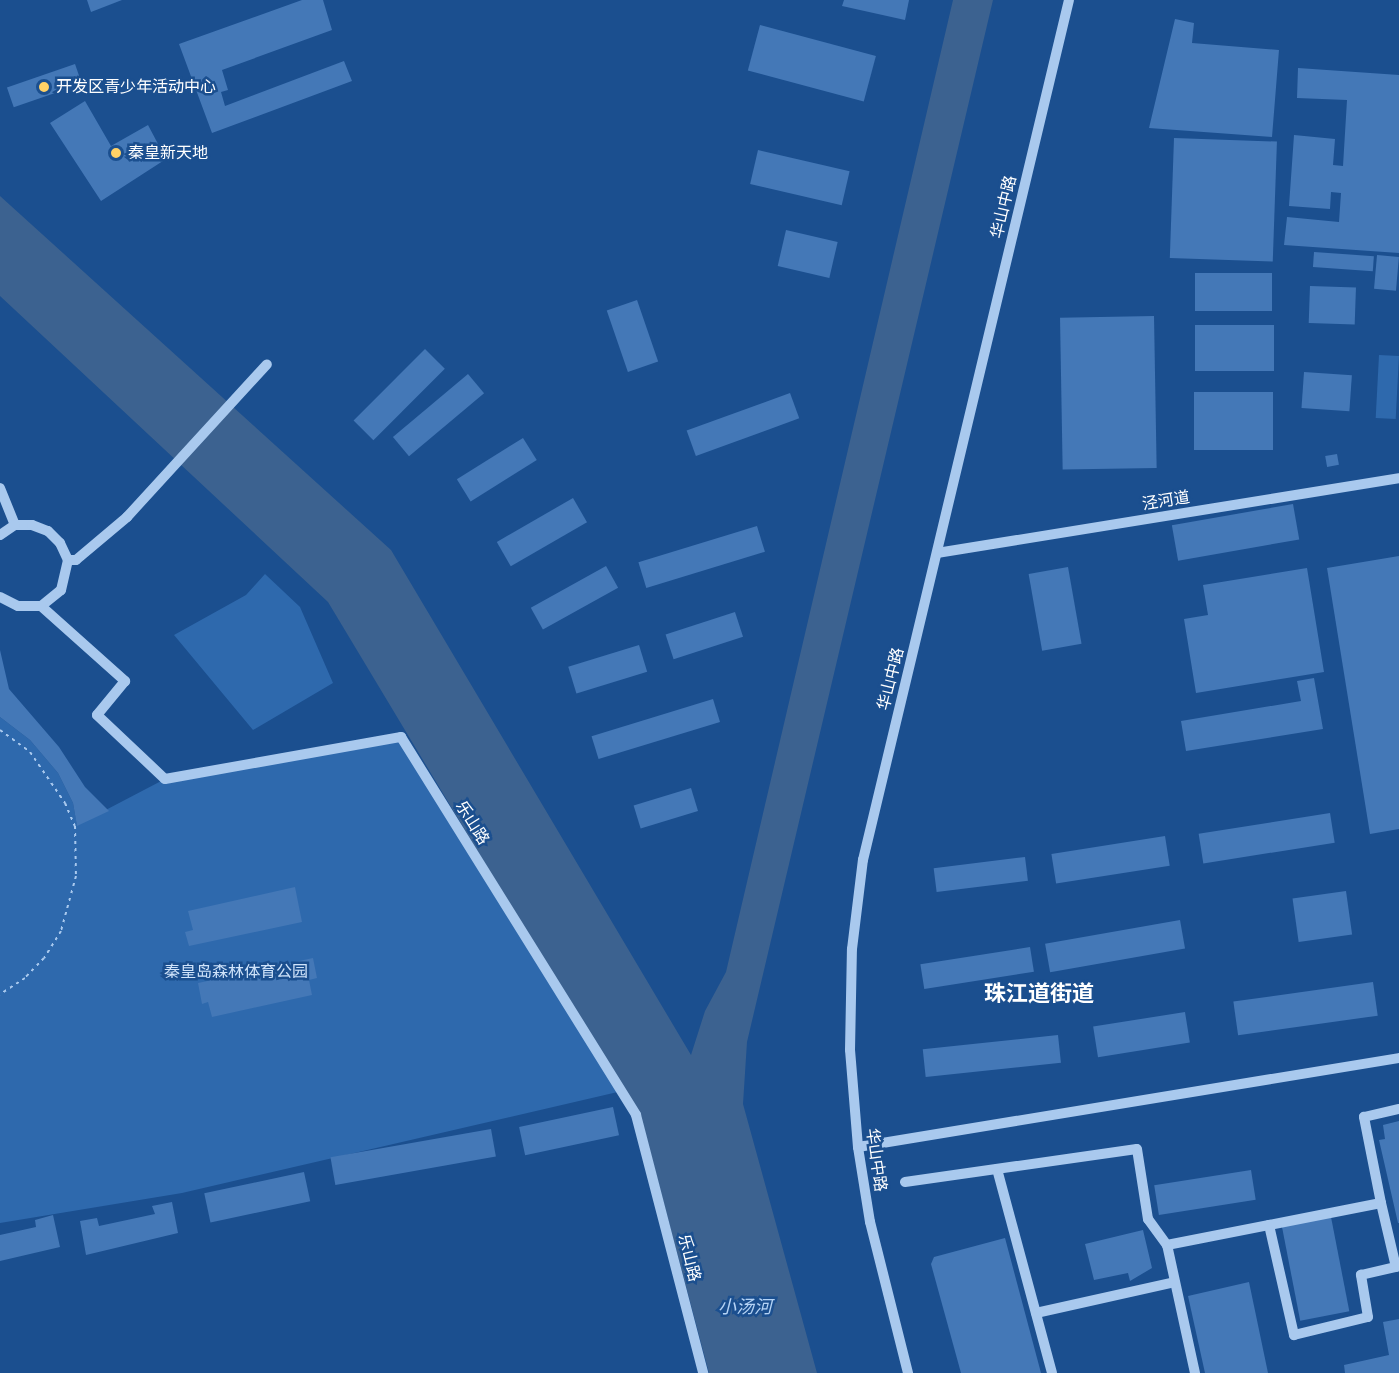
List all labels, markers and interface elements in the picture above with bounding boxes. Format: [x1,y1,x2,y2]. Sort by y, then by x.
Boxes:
place label: 开发区青少年活动中心 [56,77,216,97]
marker: 开发区青少年活动中心 [37,80,51,94]
place label: 秦皇新天地 [128,143,208,163]
marker: 秦皇新天地 [109,146,123,160]
street label: 华山中路 [987,174,1021,240]
street label: 泾河道 [1141,488,1191,514]
street label: 华山中路 [874,646,908,712]
street label: 乐山路 [451,798,493,848]
park label: 秦皇岛森林体育公园 [164,962,308,982]
district label: 珠江道街道 [984,981,1094,1007]
street label: 华山中路 [862,1127,890,1193]
street label: 乐山路 [674,1232,704,1284]
water label: 小汤河 [718,1296,772,1318]

